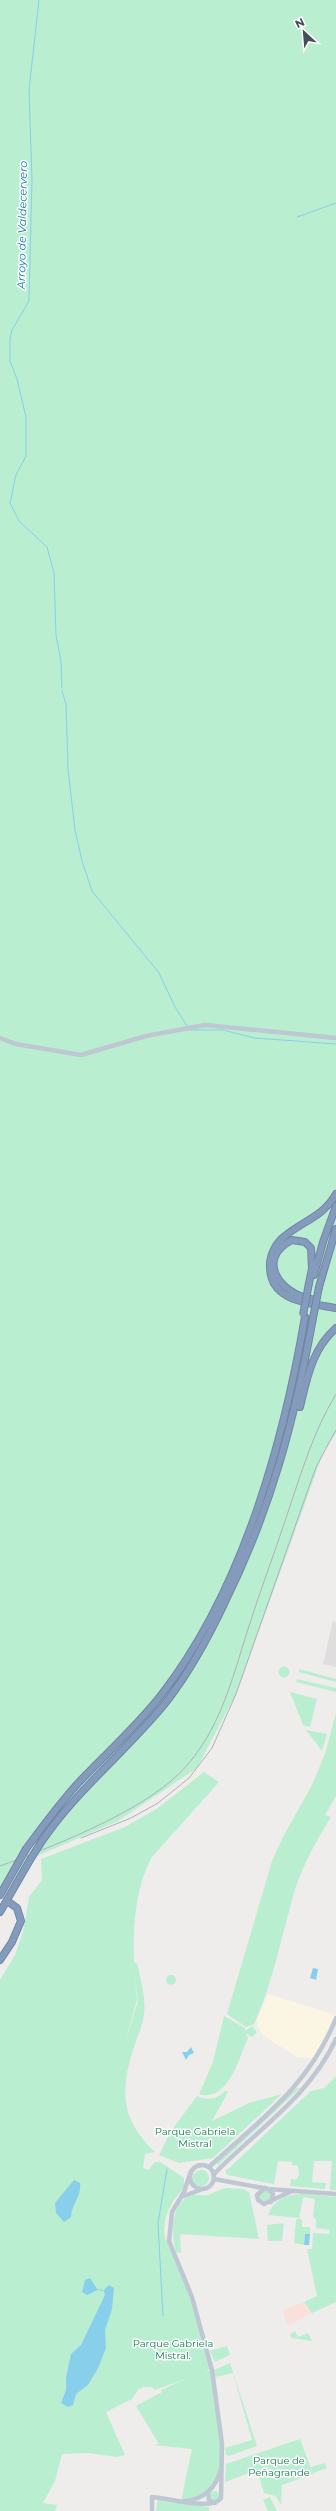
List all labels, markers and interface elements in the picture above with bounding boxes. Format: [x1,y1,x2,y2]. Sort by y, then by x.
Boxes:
north arrow [284,12,324,52]
text: N [293,15,307,31]
water label: Arroyo de Valdecervero [14,161,30,290]
park label: Parque Gabriela Mistral [155,2125,235,2150]
park label: Parque Gabriela Mistral. [133,2337,213,2362]
park label: Parque de Peñagrande [248,2454,310,2479]

